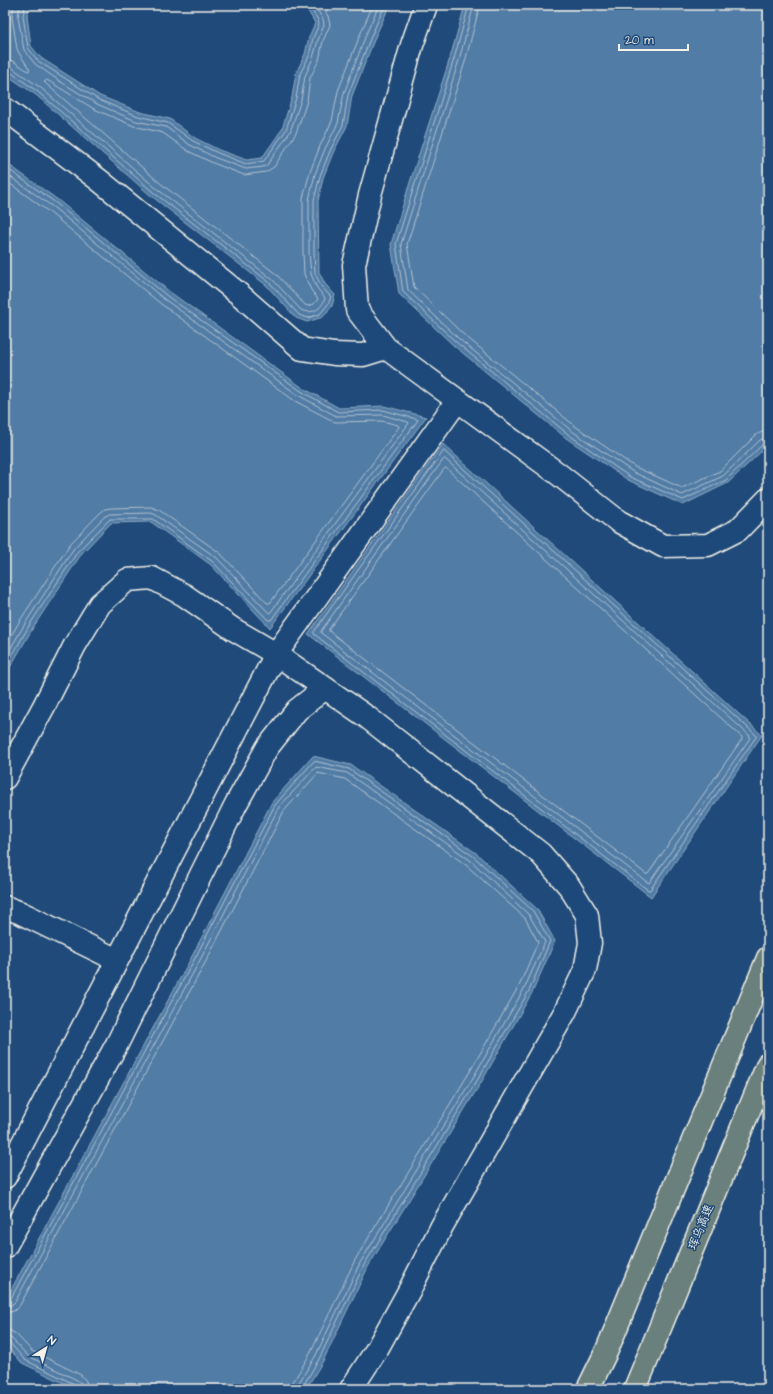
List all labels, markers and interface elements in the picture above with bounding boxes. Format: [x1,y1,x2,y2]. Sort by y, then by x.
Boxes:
scale bar [619,26,688,52]
text: 20 m [625,32,654,49]
street label: 珲乌高速 [684,1202,718,1252]
north arrow [26,1328,66,1368]
text: N [44,1332,59,1349]

